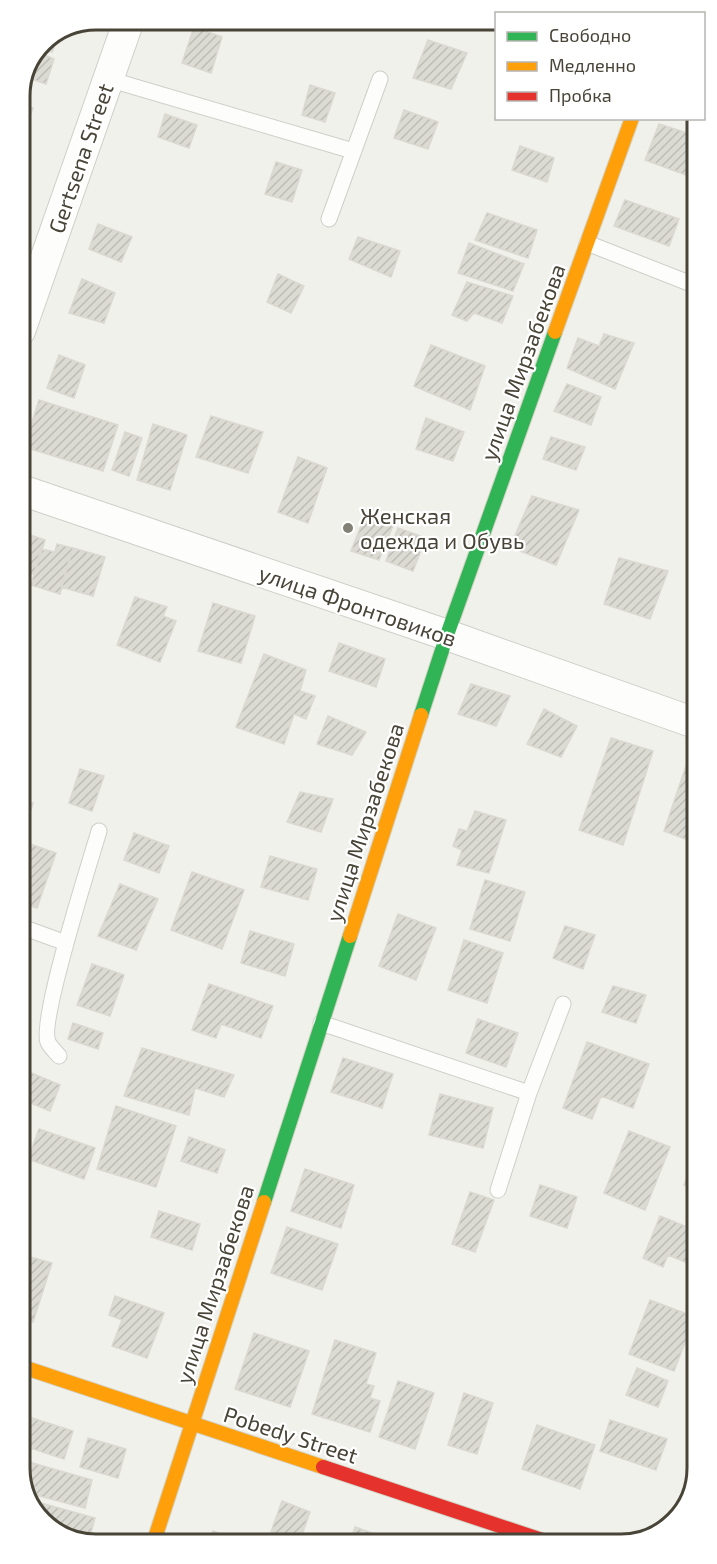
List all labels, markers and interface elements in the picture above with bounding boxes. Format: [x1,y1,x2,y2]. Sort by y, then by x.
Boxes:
legend [495,12,705,120]
text: Свободно [549,24,631,46]
text: Медленно [549,54,636,76]
street label: Gertsena Street [42,80,118,236]
text: Пробка [549,84,612,106]
street label: улица Мирзабекова [474,260,571,464]
place label: Женская одежда и Обувь [360,502,524,554]
marker: Женская одежда и Обувь [341,521,355,535]
street label: улица Фронтовиков [255,559,460,652]
street label: улица Мирзабекова [320,719,409,925]
street label: улица Мирзабекова [170,1181,259,1387]
street label: Pobedy Street [221,1400,361,1468]

